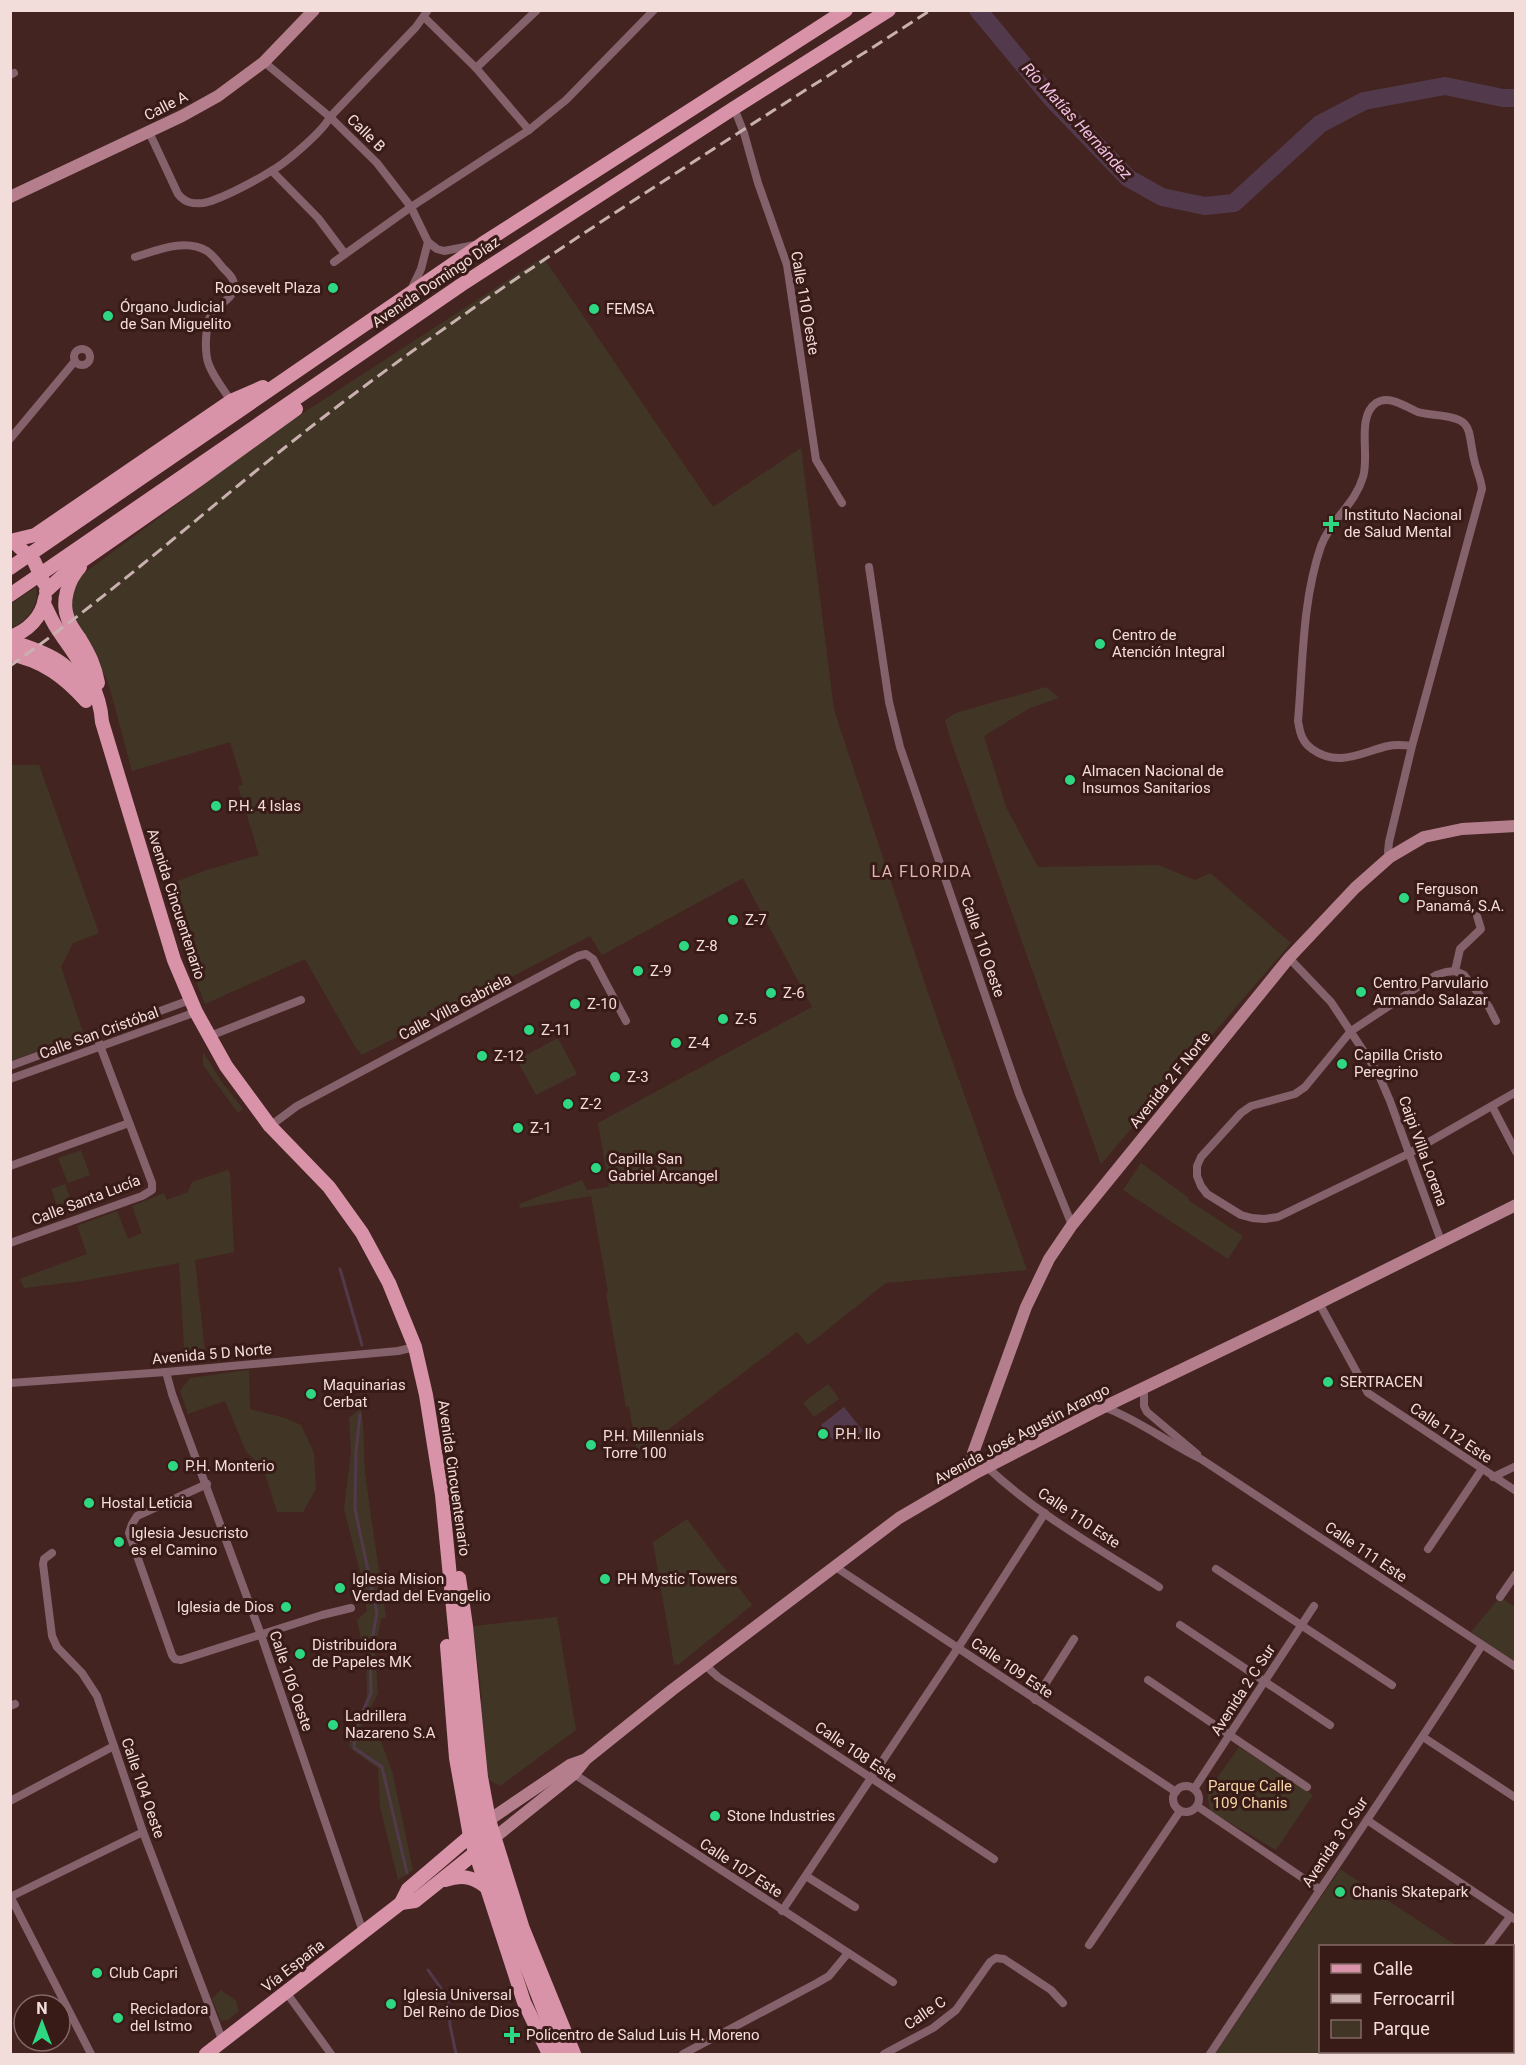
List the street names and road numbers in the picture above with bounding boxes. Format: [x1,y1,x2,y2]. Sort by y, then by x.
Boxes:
street label: Calle A [141,87,191,125]
street label: Calle B [343,110,389,156]
street label: Avenida Domingo Díaz [369,233,503,331]
street label: Calle 110 Oeste [787,250,823,356]
street label: Avenida Cincuentenario [143,826,209,982]
street label: Calle 110 Oeste [957,895,1009,1000]
street label: Calle Villa Gabriela [396,970,514,1044]
street label: Calle San Cristóbal [37,1003,161,1063]
street label: Avenida 2 F Norte [1126,1028,1214,1132]
street label: Caipi Villa Lorena [1395,1094,1451,1208]
street label: Calle Santa Lucía [29,1171,143,1229]
street label: Avenida 5 D Norte [151,1340,273,1368]
street label: Avenida José Agustín Arango [931,1380,1113,1488]
street label: Avenida Cincuentenario [434,1399,474,1557]
street label: Calle 112 Este [1407,1399,1495,1467]
street label: Calle 110 Este [1035,1484,1123,1552]
street label: Calle 111 Este [1322,1518,1410,1586]
street label: Calle 106 Oeste [265,1629,317,1734]
street label: Calle 109 Este [968,1634,1056,1702]
street label: Avenida 2 C Sur [1207,1641,1279,1739]
street label: Calle 108 Este [812,1718,900,1786]
street label: Calle 104 Oeste [117,1736,169,1841]
street label: Avenida 3 C Sur [1298,1794,1372,1890]
street label: Calle 107 Este [696,1835,786,1901]
street label: Vía España [258,1936,328,1996]
street label: Calle C [901,1992,950,2034]

